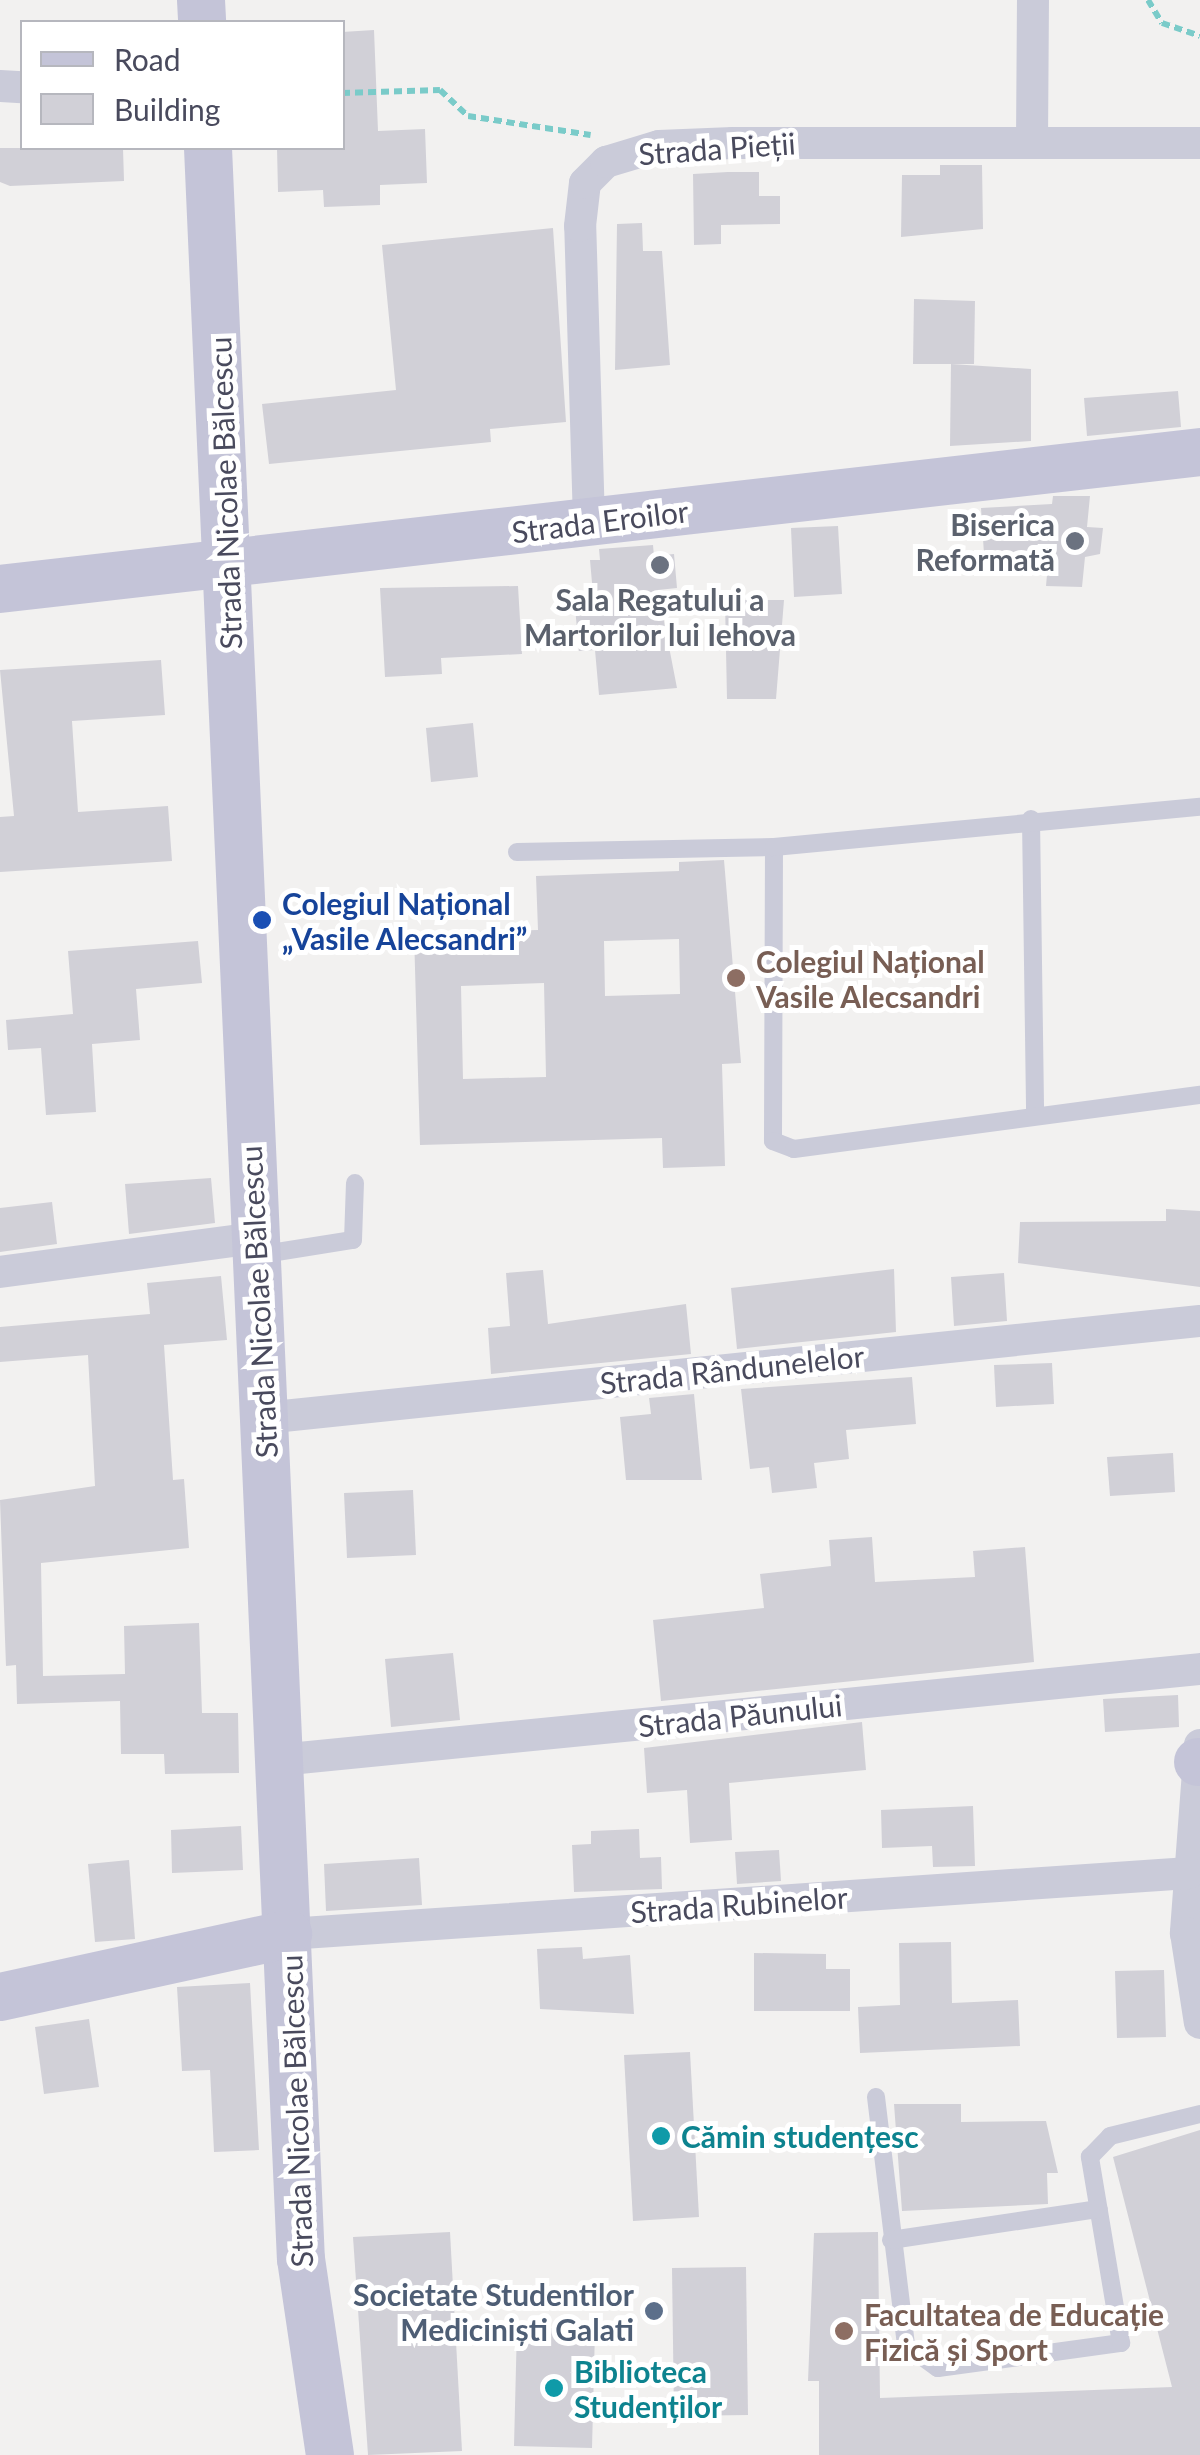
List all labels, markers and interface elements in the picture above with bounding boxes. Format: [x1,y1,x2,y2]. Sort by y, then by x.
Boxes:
legend [20,20,345,150]
text: Road [114,41,181,77]
text: Building [114,91,220,127]
street label: Strada Pieții [637,125,797,171]
street label: Strada Nicolae Bălcescu [202,336,248,650]
street label: Strada Eroilor [510,492,690,550]
place label: Biserica Reformată [916,506,1055,576]
marker: Biserica Reformată [1064,530,1086,552]
marker: Sala Regatului a Martorilor lui Iehova [649,554,671,576]
place label: Sala Regatului a Martorilor lui Iehova [524,581,796,652]
place label: Colegiul Național „Vasile Alecsandri” [282,885,528,956]
marker: Colegiul Național „Vasile Alecsandri” [251,909,273,931]
place label: Colegiul Național Vasile Alecsandri [756,943,985,1014]
marker: Colegiul Național Vasile Alecsandri [725,967,747,989]
street label: Strada Nicolae Bălcescu [232,1145,284,1459]
street label: Strada Rândunelelor [598,1337,866,1401]
street label: Strada Păunului [636,1686,844,1744]
street label: Strada Rubinelor [629,1878,849,1930]
street label: Strada Nicolae Bălcescu [273,1954,319,2268]
place label: Cămin studențesc [681,2118,919,2154]
marker: Cămin studențesc [650,2125,672,2147]
place label: Societate Studentilor Mediciniști Galati [353,2276,634,2346]
place label: Facultatea de Educație Fizică și Sport [864,2296,1164,2366]
marker: Societate Studentilor Mediciniști Galati [643,2300,665,2322]
marker: Facultatea de Educație Fizică și Sport [833,2320,855,2342]
place label: Biblioteca Studenților [574,2353,722,2424]
marker: Biblioteca Studenților [543,2377,565,2399]

